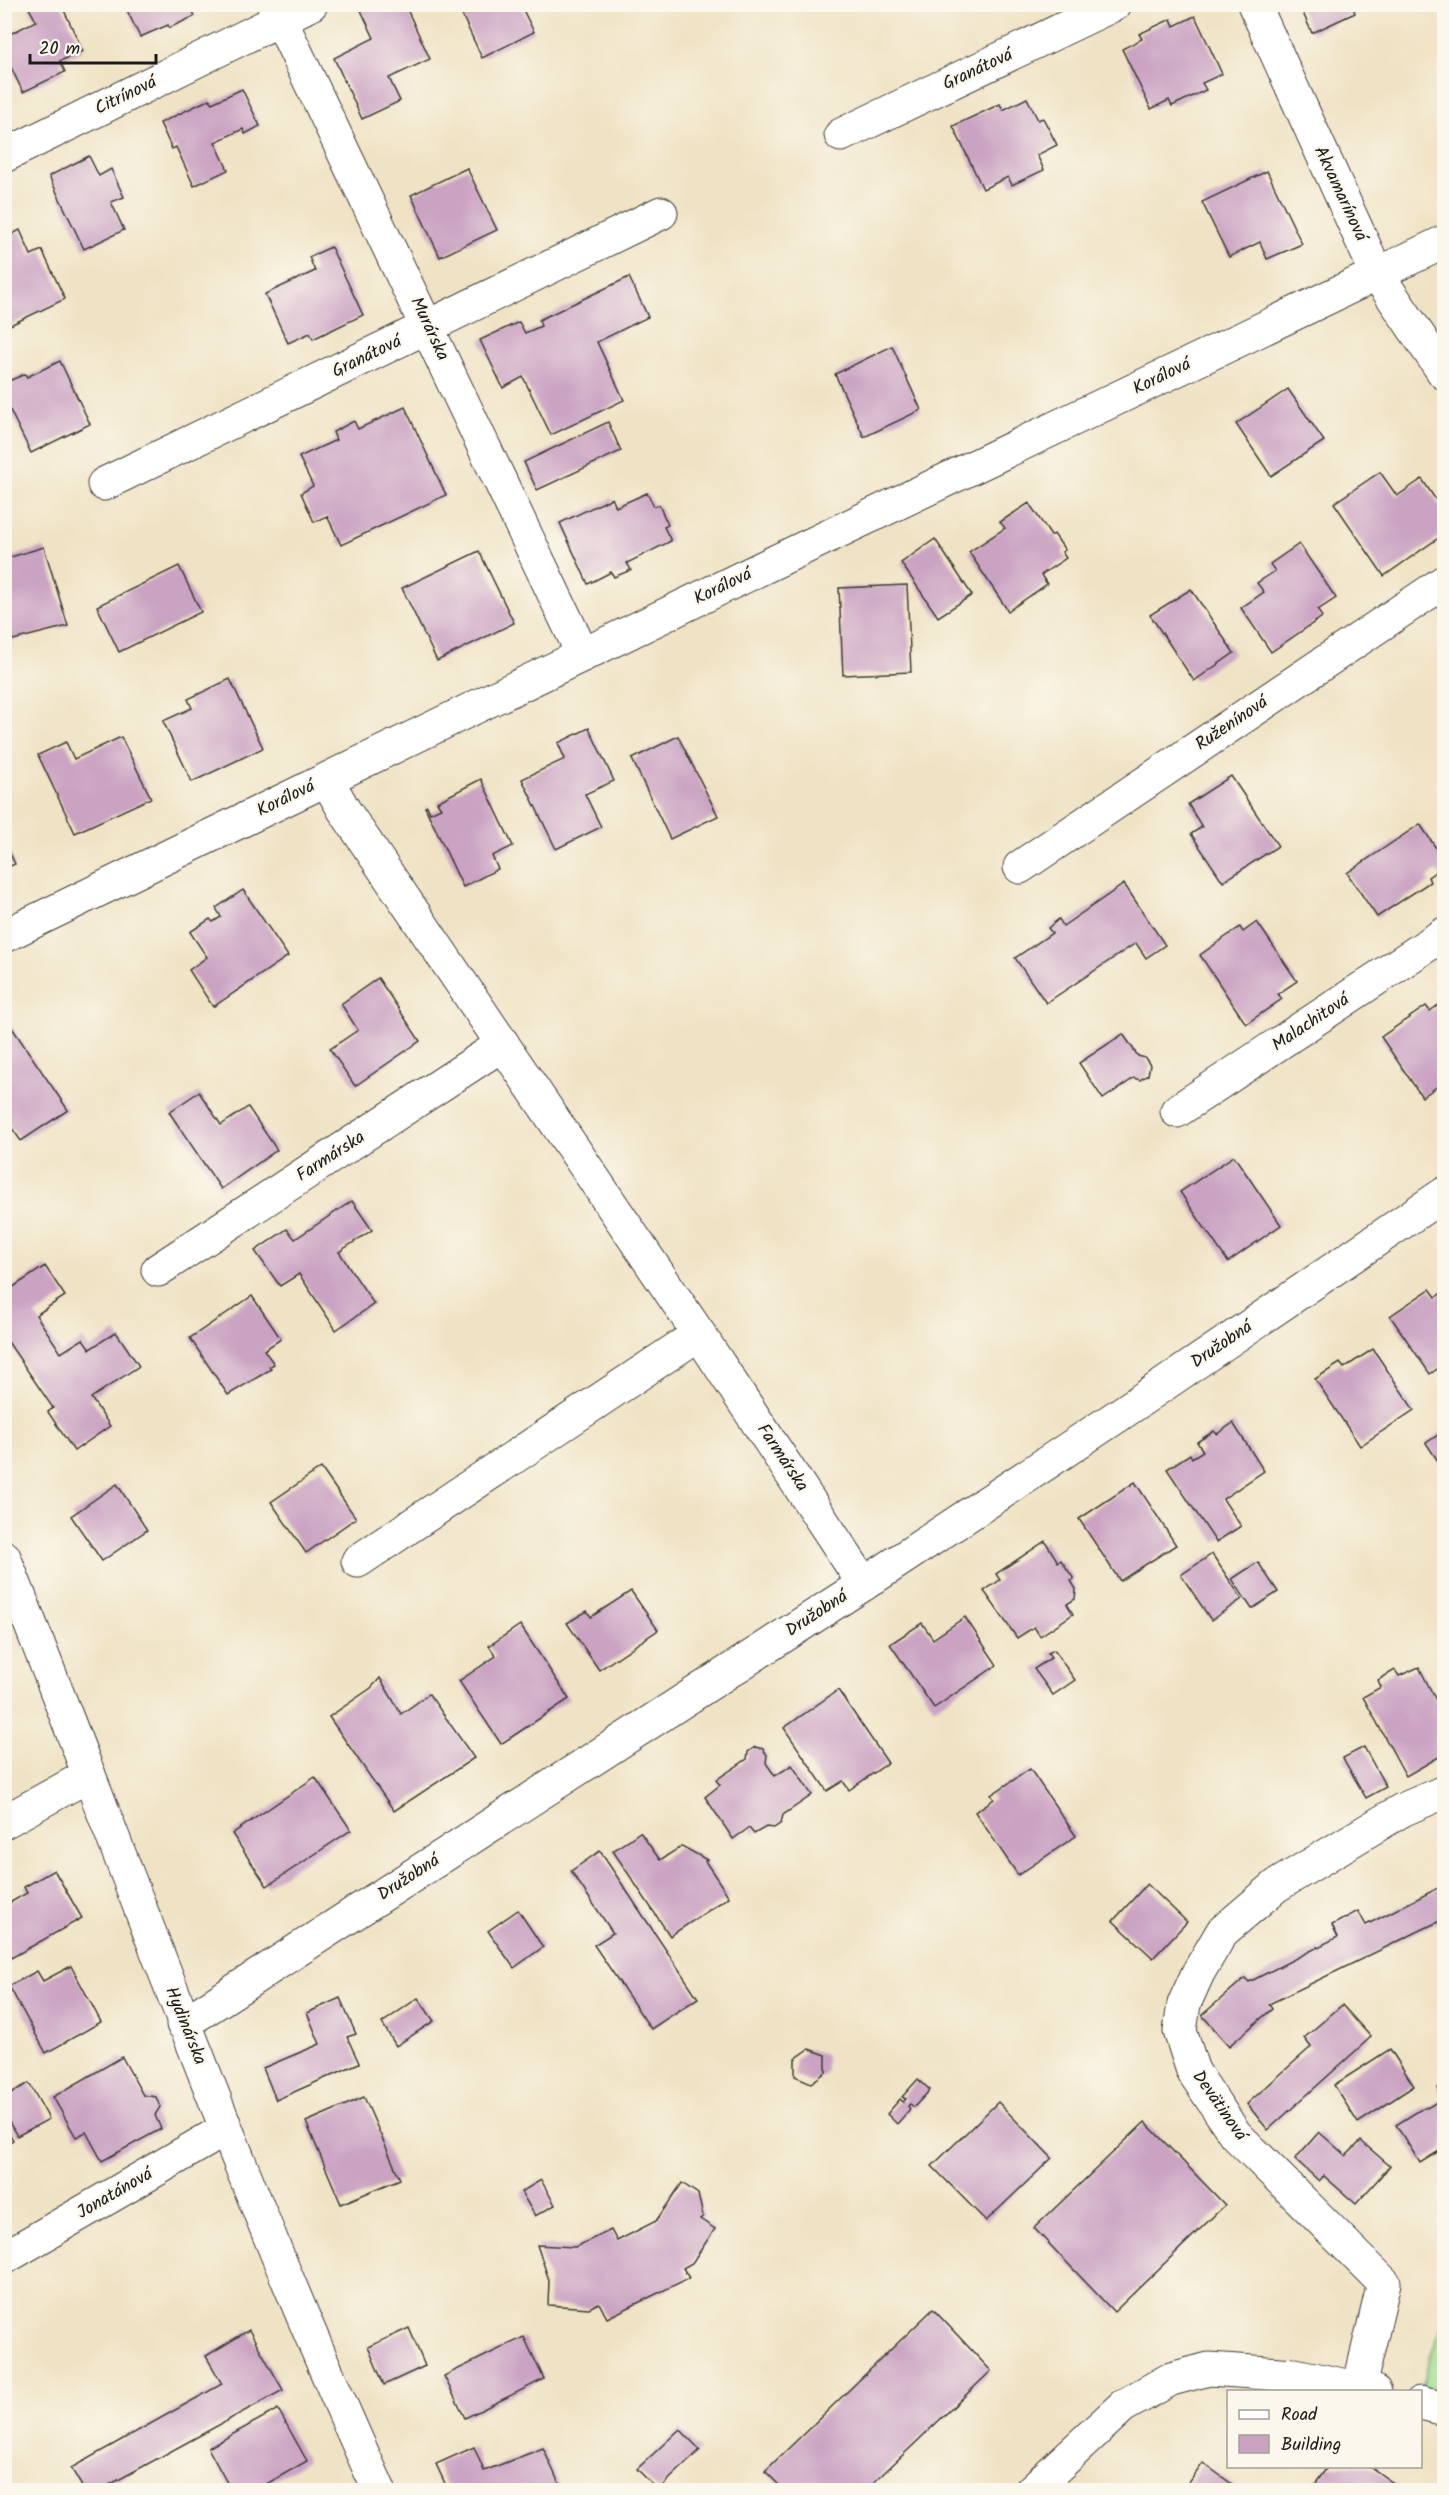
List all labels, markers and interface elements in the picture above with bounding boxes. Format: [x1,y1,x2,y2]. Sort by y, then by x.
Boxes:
scale bar [30,27,156,65]
text: 20 m [39,35,80,64]
street label: Granátová [938,40,1019,99]
street label: Citrínová [90,68,163,124]
street label: Akvamarínová [1305,142,1375,248]
street label: Murárska [402,292,456,366]
street label: Granátová [327,327,408,386]
street label: Korálová [1128,350,1198,404]
street label: Korálová [689,560,759,614]
street label: Ruženínová [1190,688,1276,759]
street label: Korálová [252,772,322,826]
street label: Malachitová [1266,985,1357,1060]
street label: Farmárska [291,1124,371,1190]
street label: Družobná [1185,1313,1260,1377]
street label: Farmárska [748,1418,816,1498]
street label: Družobná [780,1582,855,1645]
street label: Družobná [372,1846,447,1909]
street label: Hydinárska [156,1982,214,2070]
street label: Devätinová [1184,2065,1255,2149]
street label: Jonatánová [71,2160,160,2228]
legend [1227,2390,1422,2468]
text: Road [1281,2401,1318,2430]
text: Building [1281,2431,1341,2460]

